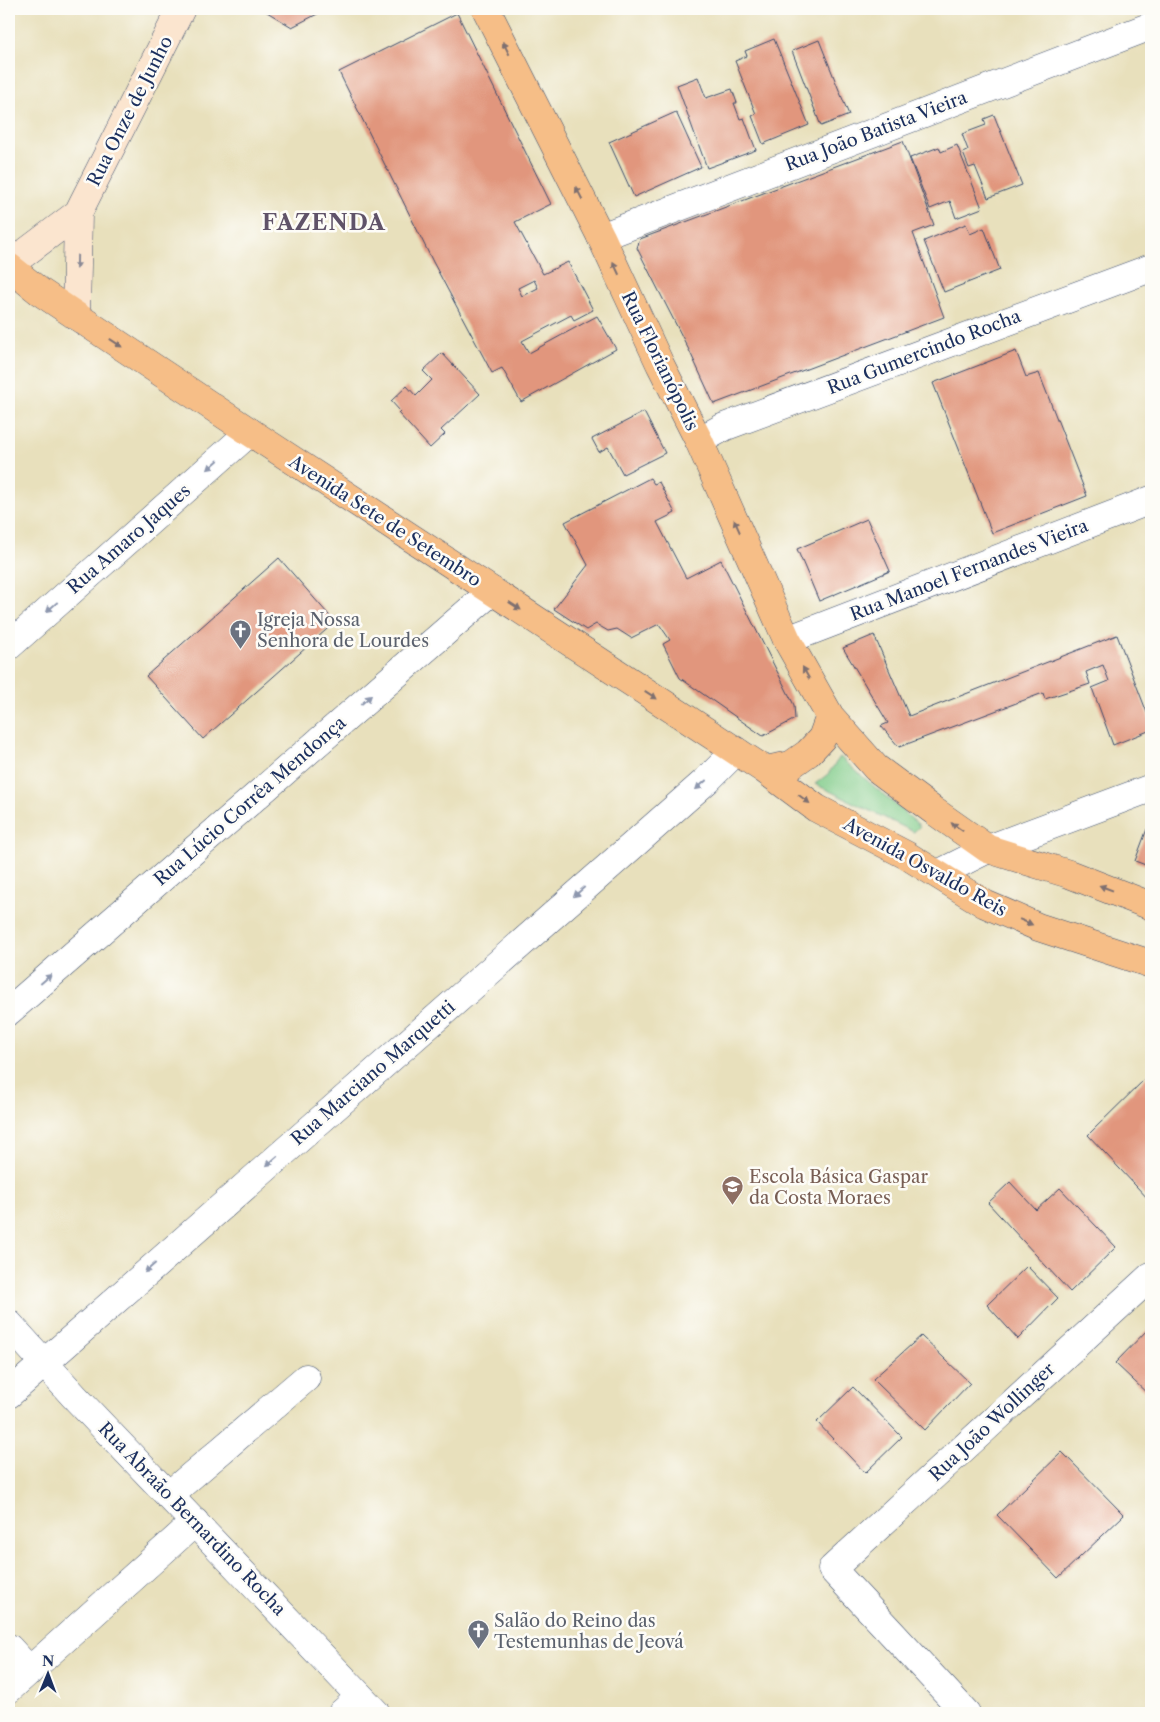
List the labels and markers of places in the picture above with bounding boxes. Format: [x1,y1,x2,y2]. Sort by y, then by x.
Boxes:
place label: Igreja Nossa Senhora de Lourdes [257,609,429,652]
church icon: Igreja Nossa Senhora de Lourdes [229,618,253,649]
place label: Escola Básica Gaspar da Costa Moraes [749,1166,928,1209]
school or university icon: Escola Básica Gaspar da Costa Moraes [721,1175,745,1206]
place label: Salão do Reino das Testemunhas de Jeová [494,1610,684,1653]
church icon: Salão do Reino das Testemunhas de Jeová [466,1619,490,1650]

